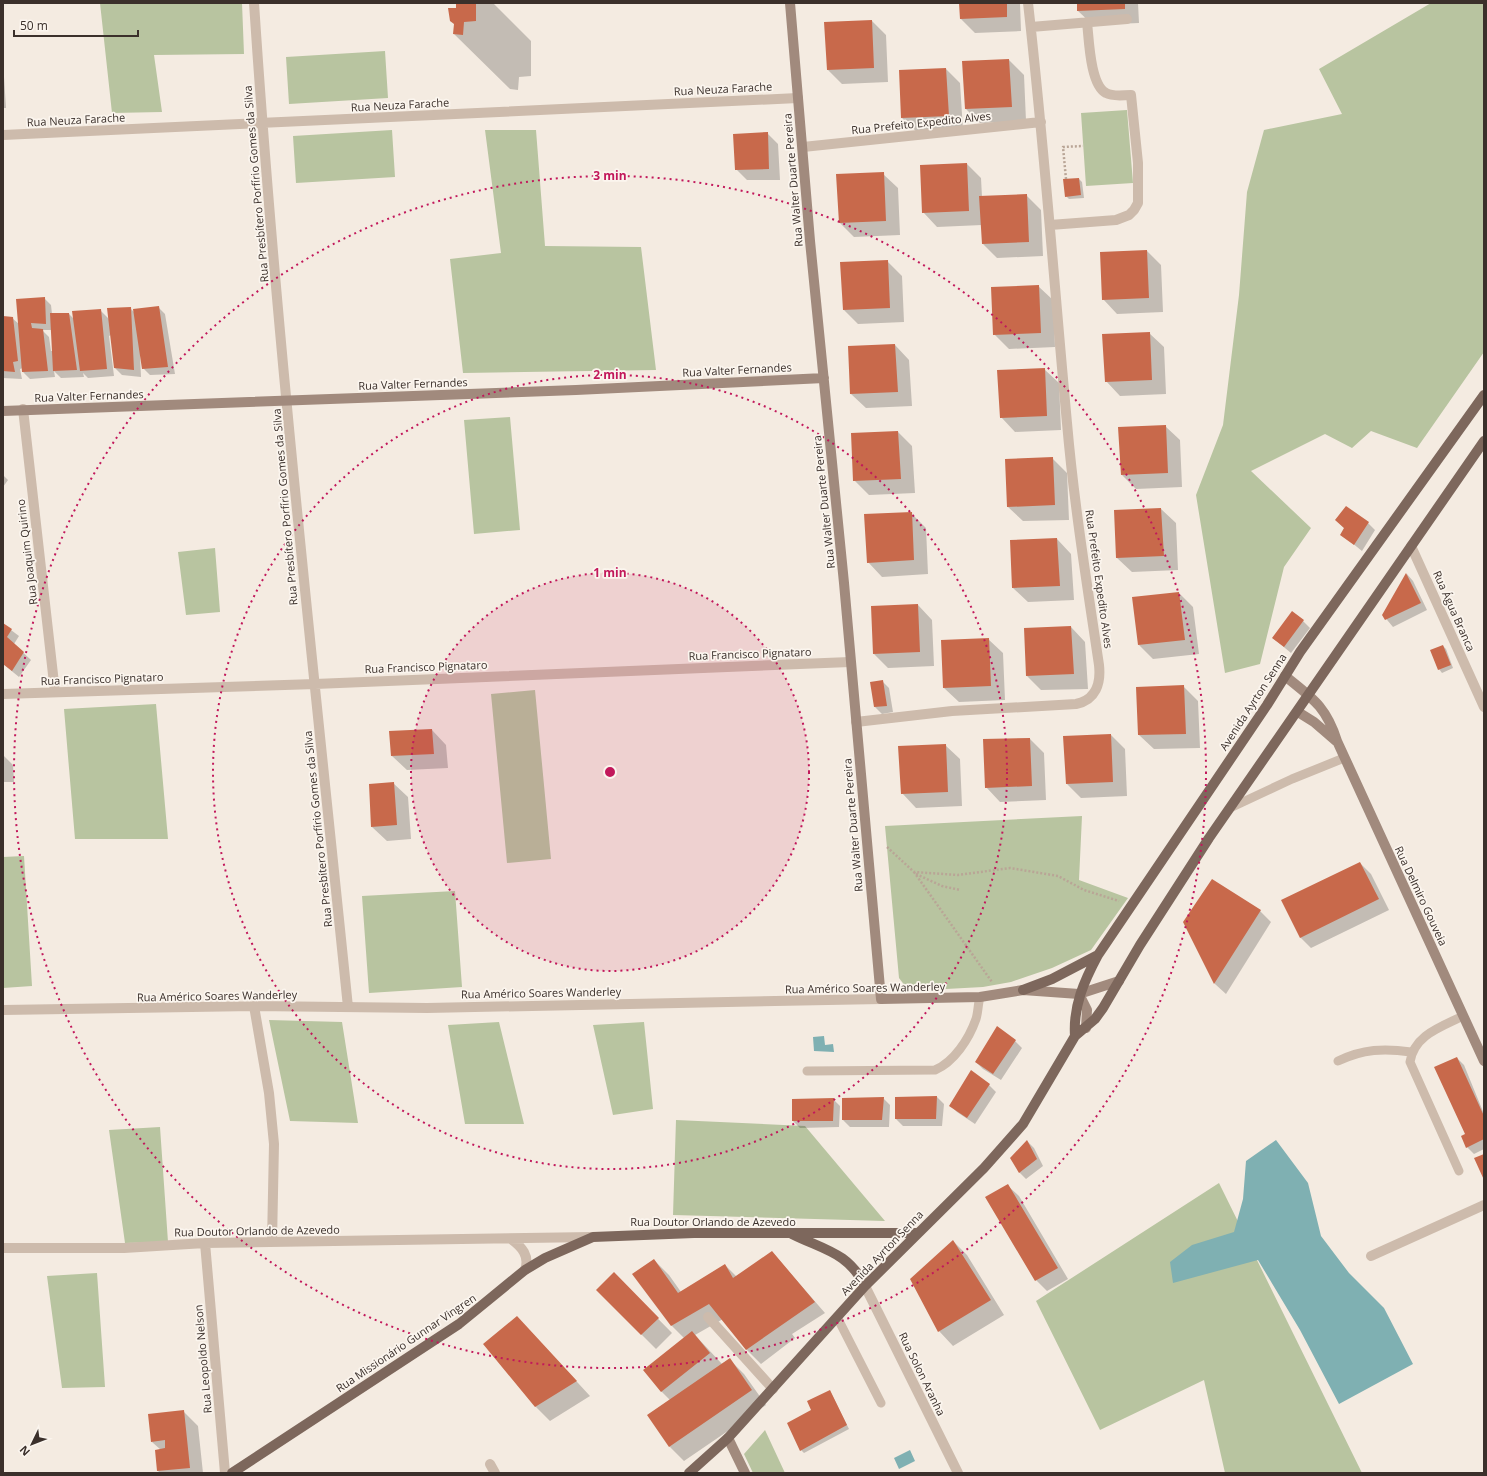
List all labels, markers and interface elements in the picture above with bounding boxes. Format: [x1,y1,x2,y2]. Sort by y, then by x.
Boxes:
scale bar [14,12,138,38]
text: 50 m [20,17,48,34]
street label: Rua Neuza Farache [673,78,773,99]
street label: Rua Presbítero Porfírio Gomes da Silva [239,85,272,283]
street label: Rua Neuza Farache [350,94,450,115]
street label: Rua Prefeito Expedito Alves [850,108,991,137]
street label: Rua Neuza Farache [26,109,126,130]
street label: Rua Walter Duarte Pereira [779,113,806,248]
text: 3 min [593,167,627,184]
street label: Rua Valter Fernandes [682,359,792,380]
text: 2 min [593,366,627,383]
street label: Rua Valter Fernandes [358,374,468,393]
street label: Rua Valter Fernandes [34,386,144,405]
street label: Rua Presbítero Porfírio Gomes da Silva [268,408,301,606]
street label: Rua Walter Duarte Pereira [809,435,838,570]
street label: Rua Joaquim Quirino [13,498,40,606]
street label: Rua Prefeito Expedito Alves [1082,508,1117,649]
text: 1 min [593,564,627,581]
street label: Rua Água Branca [1430,568,1479,654]
street label: Rua Francisco Pignataro [688,644,812,663]
street label: Avenida Ayrton Senna [1216,650,1290,753]
street label: Rua Francisco Pignataro [364,657,488,676]
street label: Rua Francisco Pignataro [40,669,164,688]
street label: Rua Presbítero Porfírio Gomes da Silva [300,730,335,928]
street label: Rua Walter Duarte Pereira [839,758,866,893]
centre of rings [603,765,617,779]
street label: Rua Delmiro Gouveia [1392,844,1451,948]
street label: Rua Américo Soares Wanderley [785,979,946,996]
street label: Rua Américo Soares Wanderley [461,984,622,1001]
street label: Rua Américo Soares Wanderley [137,987,298,1004]
street label: Avenida Ayrton Senna [837,1207,926,1298]
street label: Rua Doutor Orlando de Azevedo [630,1214,796,1229]
street label: Rua Doutor Orlando de Azevedo [174,1222,340,1239]
street label: Rua Missionário Gunnar Vingren [333,1290,479,1395]
street label: Rua Leopoldo Nelson [190,1304,215,1414]
street label: Rua Solon Aranha [896,1329,949,1418]
north arrow [12,1424,52,1464]
text: N [16,1443,33,1460]

